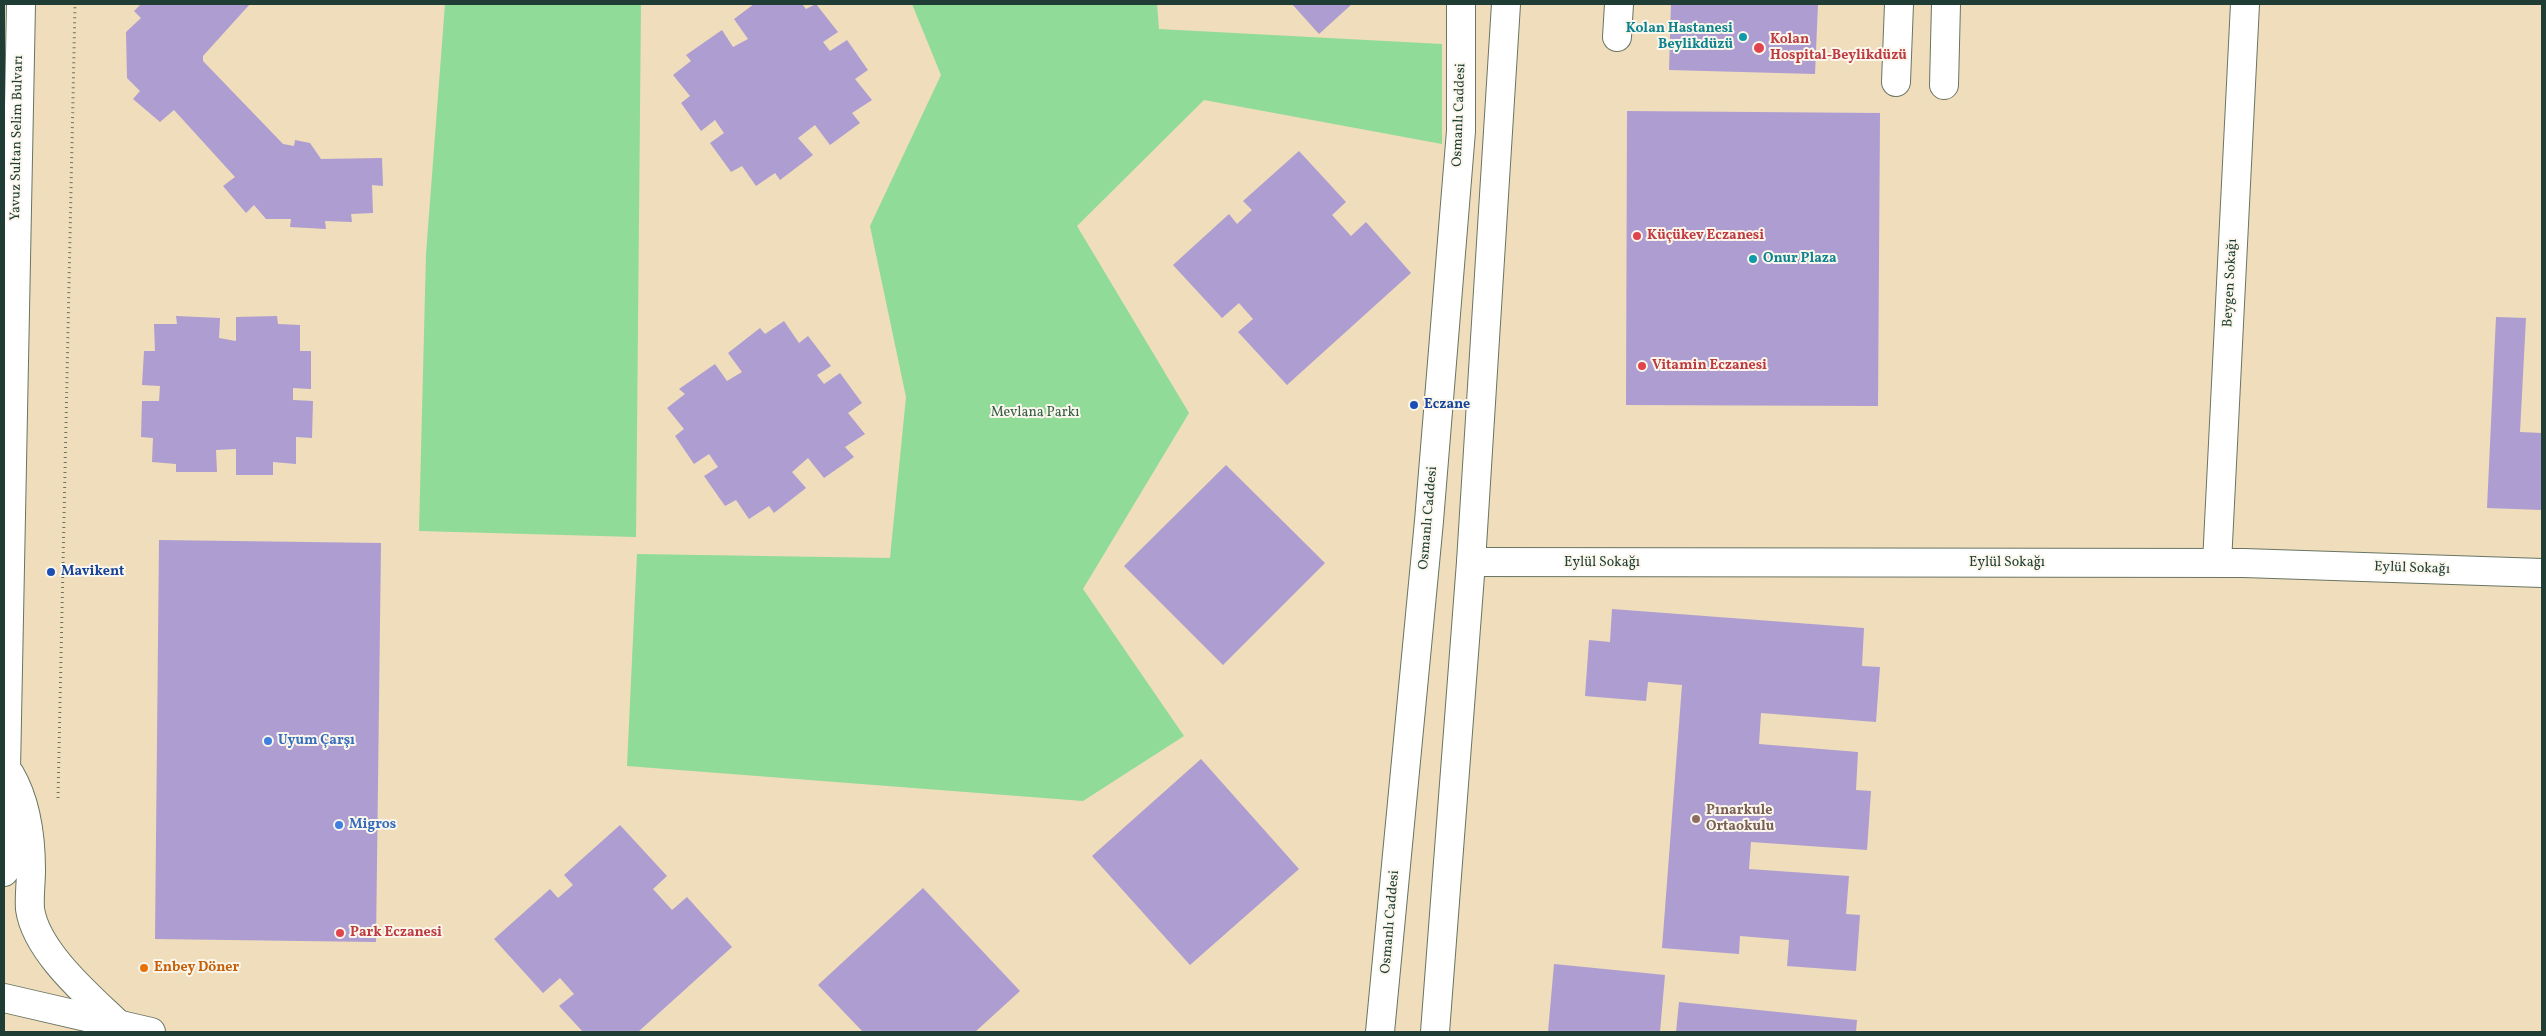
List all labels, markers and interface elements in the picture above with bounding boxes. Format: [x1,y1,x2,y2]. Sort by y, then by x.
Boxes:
place label: Kolan Hastanesi Beylikdüzü [1626,21,1733,54]
marker: Kolan Hastanesi Beylikdüzü [1737,31,1749,43]
place label: Kolan Hospital-Beylikdüzü [1770,32,1907,64]
marker: Kolan Hospital-Beylikdüzü [1752,41,1766,55]
street label: Yavuz Sultan Selim Bulvarı [8,55,28,221]
street label: Osmanlı Caddesi [1450,63,1470,167]
place label: Küçükev Eczanesi [1647,228,1764,244]
marker: Küçükev Eczanesi [1631,230,1643,242]
street label: Beygen Sokağı [2220,238,2242,328]
place label: Onur Plaza [1763,251,1837,267]
marker: Onur Plaza [1747,253,1759,265]
place label: Vitamin Eczanesi [1652,358,1767,374]
marker: Vitamin Eczanesi [1636,360,1648,372]
place label: Eczane [1424,397,1470,413]
marker: Eczane [1408,399,1420,411]
park label: Mevlana Parkı [991,405,1079,421]
street label: Osmanlı Caddesi [1416,466,1442,570]
street label: Eylül Sokağı [1564,555,1640,571]
street label: Eylül Sokağı [1969,555,2045,571]
street label: Eylül Sokağı [2374,559,2450,579]
place label: Mavikent [61,564,124,580]
marker: Mavikent [45,566,57,578]
place label: Uyum Çarşı [278,733,355,749]
marker: Uyum Çarşı [262,735,274,747]
place label: Pınarkule Ortaokulu [1706,803,1774,836]
marker: Pınarkule Ortaokulu [1690,813,1702,825]
place label: Migros [349,817,396,833]
marker: Migros [333,819,345,831]
street label: Osmanlı Caddesi [1378,870,1404,974]
place label: Park Eczanesi [350,925,442,941]
marker: Park Eczanesi [334,927,346,939]
place label: Enbey Döner [154,960,239,976]
marker: Enbey Döner [138,962,150,974]

